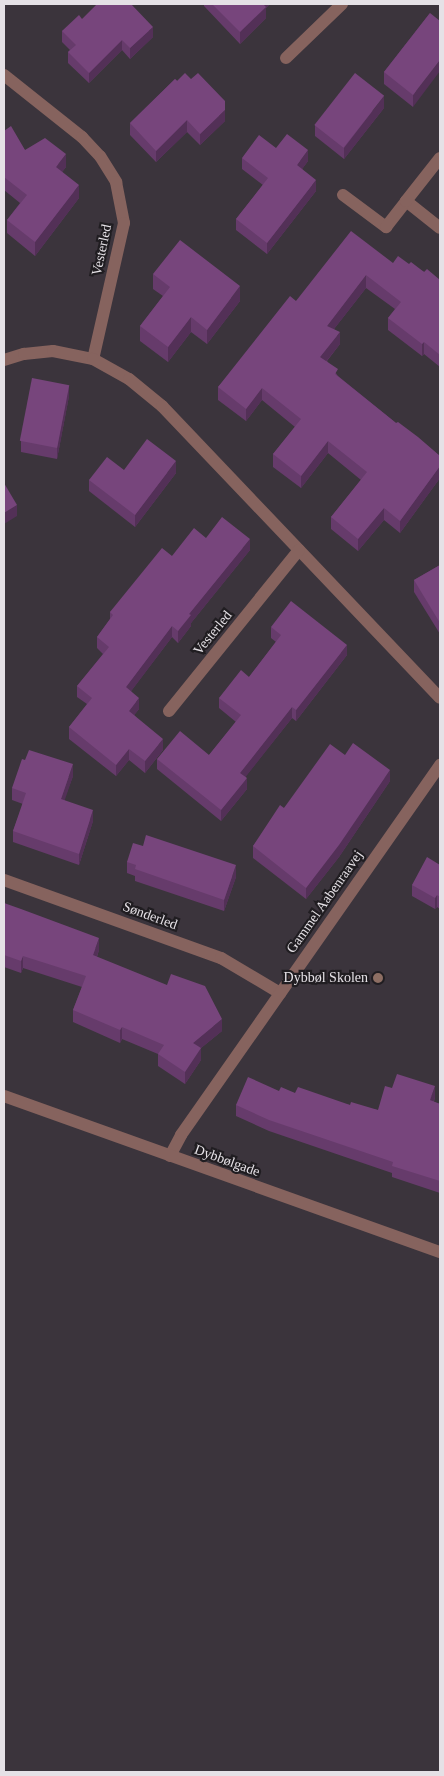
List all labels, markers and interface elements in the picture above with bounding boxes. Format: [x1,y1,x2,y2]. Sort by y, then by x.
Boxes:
street label: Vesterled [88,223,116,277]
street label: Vesterled [190,607,236,659]
street label: Gammel Aabenraavej [283,847,367,957]
street label: Sønderled [120,898,180,934]
place label: Dybbøl Skolen [284,970,368,986]
marker: Dybbøl Skolen [372,972,384,984]
street label: Dybbølgade [192,1141,262,1181]

